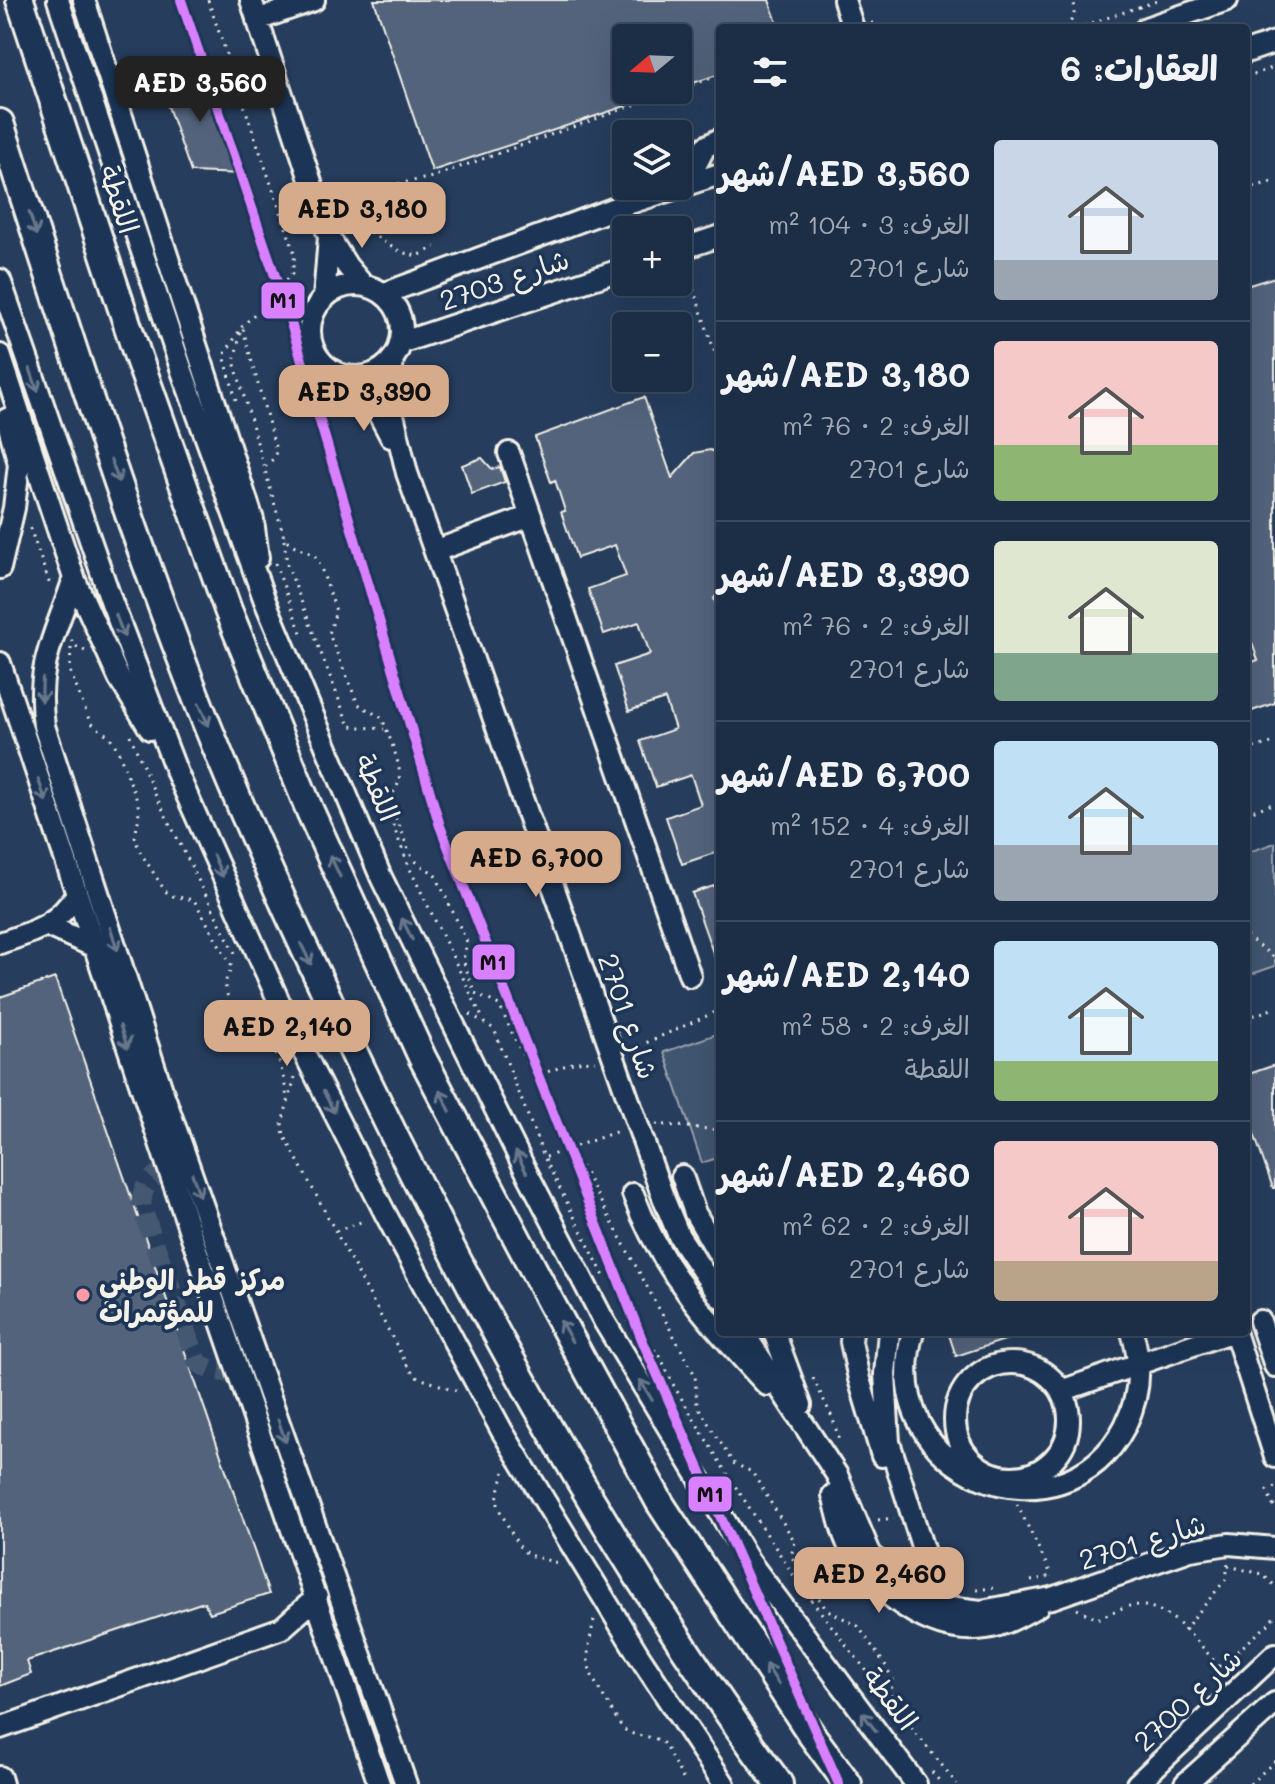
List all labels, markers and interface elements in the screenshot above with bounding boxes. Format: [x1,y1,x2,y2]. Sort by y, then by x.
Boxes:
north arrow [612,24,692,104]
map controls [612,24,692,392]
text: العقارات: 6 [1061,45,1218,90]
icon: filters [748,50,792,94]
pin: AED 3,560 [108,56,292,124]
text: AED 3,560 [133,65,267,99]
button: layers [612,120,692,200]
text: AED 3,560/شهر [718,150,970,195]
street label: اللقطة [92,160,148,238]
icon: home [1058,172,1154,268]
pin: AED 3,180 [270,182,454,250]
text: AED 3,180 [297,191,427,225]
text: الغرف: 3 · 104 m² [769,207,970,241]
one-way arrow [27,211,41,236]
button: + [612,216,692,296]
street label: شارع 2703 [435,240,574,321]
text: شارع 2701 [849,250,970,284]
line badge: M1 [260,281,306,320]
text: M1 [269,285,297,314]
button: − [612,312,692,392]
text: AED 3,180/شهر [723,351,970,396]
pin: AED 3,390 [272,365,456,433]
one-way arrow [28,368,42,392]
icon: home [1058,373,1154,469]
text: AED 3,390 [297,374,431,408]
text: الغرف: 2 · 76 m² [782,408,970,442]
text: شارع 2701 [849,451,970,485]
one-way arrow [109,458,124,483]
text: AED 3,390/شهر [718,551,970,596]
icon: home [1058,573,1154,669]
text: الغرف: 2 · 76 m² [782,608,970,642]
one-way arrow [114,613,128,638]
text: شارع 2701 [849,651,970,685]
one-way arrow [34,676,49,703]
one-way arrow [198,702,212,727]
street label: اللقطة [348,748,408,826]
text: AED 6,700/شهر [718,751,970,796]
icon: home [1058,773,1154,869]
one-way arrow [36,778,51,803]
text: الغرف: 4 · 152 m² [770,808,970,842]
pin: AED 6,700 [444,831,628,899]
text: AED 6,700 [469,840,603,874]
text: شارع 2701 [849,851,970,885]
one-way arrow [212,853,227,878]
one-way arrow [327,854,342,878]
one-way arrow [399,917,414,941]
one-way arrow [108,926,123,951]
one-way arrow [299,942,314,966]
line badge: M1 [471,943,516,981]
text: M1 [479,947,507,976]
street label: شارع 2701 [588,948,667,1085]
text: AED 2,140/شهر [724,951,970,996]
icon: home [1058,973,1154,1069]
pin: AED 2,140 [195,1000,379,1068]
text: الغرف: 2 · 58 m² [781,1008,970,1042]
text: AED 2,140 [222,1009,352,1043]
one-way arrow [117,1025,132,1050]
text: اللقطة [905,1051,970,1085]
one-way arrow [321,1089,337,1113]
one-way arrow [437,1090,453,1113]
one-way arrow [513,1151,529,1175]
text: AED 2,460/شهر [718,1151,970,1196]
one-way arrow [190,1173,205,1198]
icon: home [1058,1173,1154,1269]
text: الغرف: 2 · 62 m² [782,1208,970,1242]
text: شارع 2701 [849,1251,970,1285]
place label: مركز قطر الوطني للمؤتمرات [99,1261,285,1330]
marker: مركز قطر الوطني للمؤتمرات [74,1286,92,1304]
one-way arrow [558,1320,574,1343]
one-way arrow [638,1379,654,1402]
one-way arrow [276,1418,291,1443]
line badge: M1 [687,1475,733,1513]
text: M1 [696,1479,724,1508]
street label: شارع 2701 [1074,1505,1211,1580]
pin: AED 2,460 [787,1547,971,1615]
text: AED 2,460 [812,1556,946,1590]
street label: شارع 2700 [1125,1640,1251,1760]
street label: اللقطة [855,1659,927,1737]
one-way arrow [763,1663,779,1686]
one-way arrow [861,1712,878,1733]

